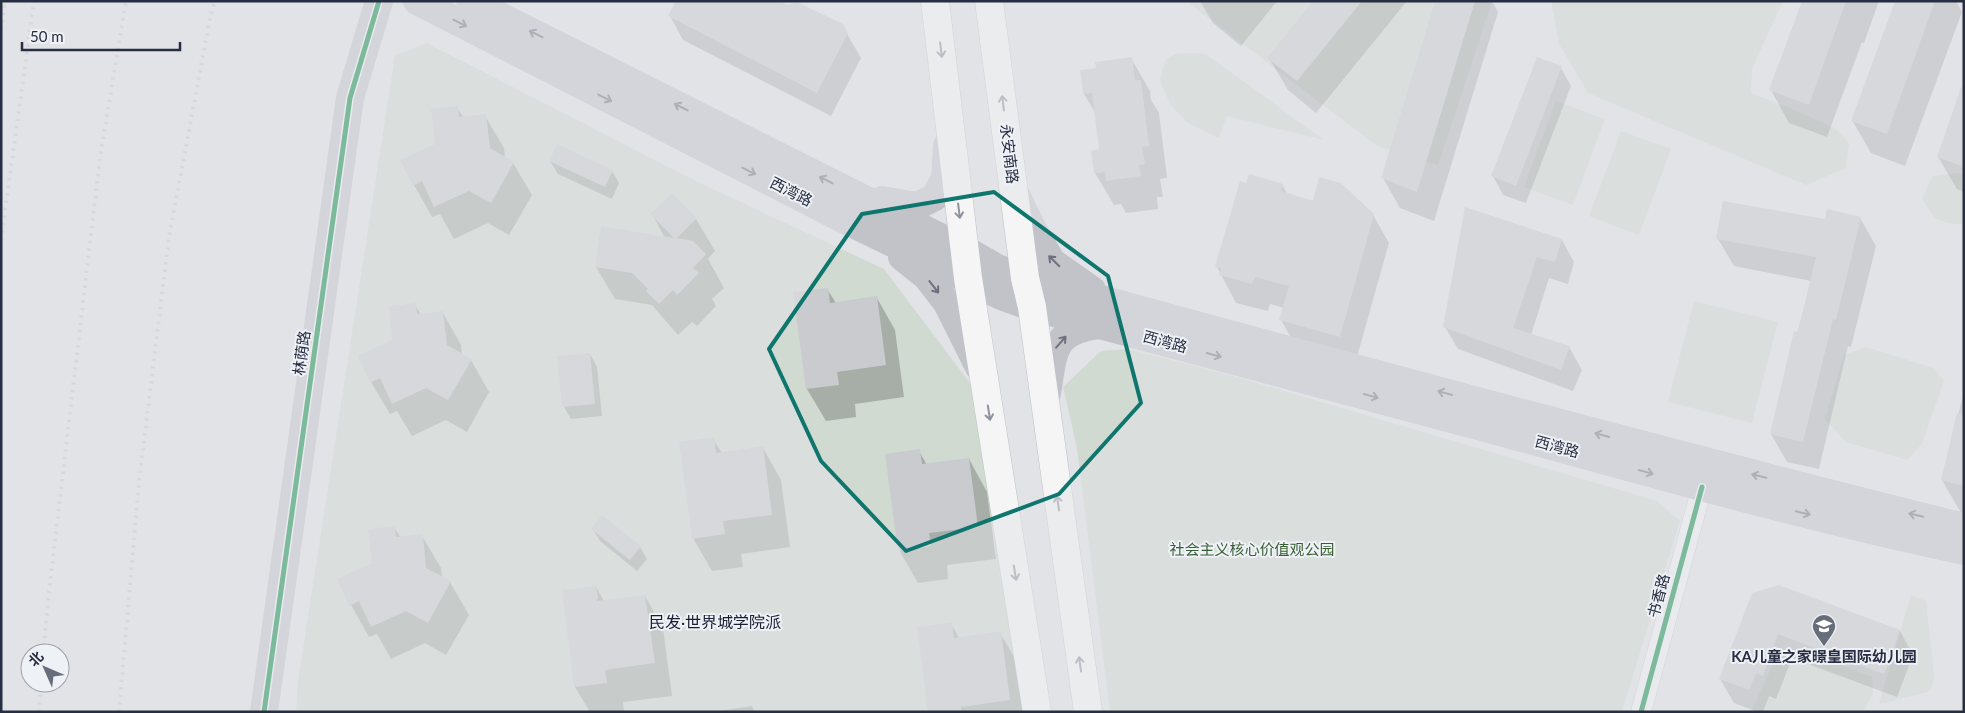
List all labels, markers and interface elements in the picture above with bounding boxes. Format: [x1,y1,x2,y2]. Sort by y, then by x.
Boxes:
one-way arrow [452,19,467,28]
scale bar [22,20,180,52]
text: 50 m [30,27,64,45]
one-way arrow [529,29,544,38]
one-way arrow [936,41,946,57]
one-way arrow [597,93,612,103]
one-way arrow [997,95,1007,111]
one-way arrow [674,102,689,111]
street label: 永安南路 [997,123,1023,185]
one-way arrow [742,166,757,176]
street label: 西湾路 [767,173,816,209]
one-way arrow [819,175,834,185]
one-way arrow [955,203,965,219]
one-way arrow [1048,255,1060,268]
one-way arrow [929,280,940,293]
street label: 西湾路 [1141,327,1189,356]
street label: 林荫路 [289,329,313,376]
one-way arrow [1055,335,1066,348]
one-way arrow [1206,351,1222,360]
one-way arrow [1437,388,1453,397]
one-way arrow [1363,392,1379,402]
one-way arrow [985,405,995,421]
one-way arrow [1594,430,1610,439]
street label: 西湾路 [1533,432,1581,461]
one-way arrow [1638,468,1654,477]
one-way arrow [1751,471,1767,480]
one-way arrow [1053,495,1063,511]
one-way arrow [1795,509,1811,518]
one-way arrow [1909,510,1925,520]
park label: 社会主义核心价值观公园 [1169,540,1335,558]
one-way arrow [1010,565,1020,581]
street label: 书香路 [1644,572,1673,620]
district label: 民发·世界城学院派 [649,612,781,631]
school or university icon: KA儿童之家暻皇国际幼儿园 [1811,613,1837,647]
north arrow [20,643,70,693]
text: 北 [24,647,46,669]
place label: KA儿童之家暻皇国际幼儿园 [1731,647,1917,665]
one-way arrow [1075,656,1085,672]

